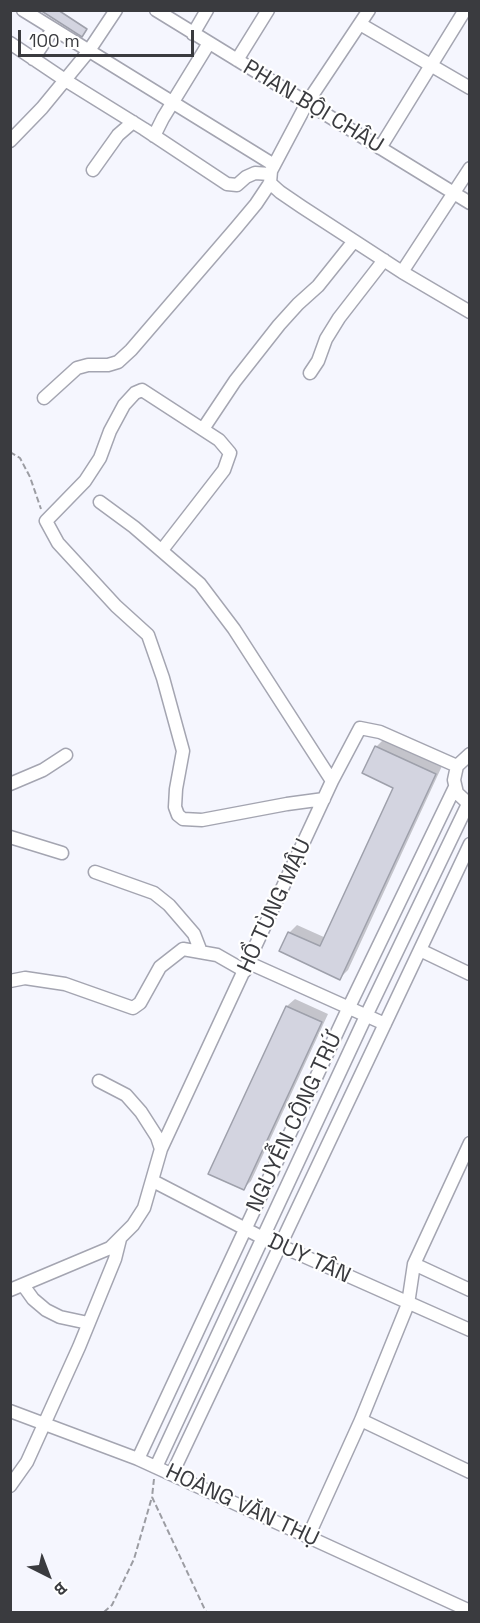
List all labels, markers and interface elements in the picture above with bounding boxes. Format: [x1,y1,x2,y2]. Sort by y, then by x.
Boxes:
scale bar [21,18,196,56]
text: 100 m [29,29,80,52]
street label: PHAN BỘI CHÂU [238,55,388,159]
street label: HỒ TÙNG MẬU [233,835,317,977]
street label: NGUYỄN CÔNG TRỨ [242,1028,348,1216]
street label: DUY TÂN [264,1228,354,1290]
street label: HOÀNG VĂN THỤ [161,1459,323,1553]
north arrow [18,1545,78,1605]
text: B [49,1577,71,1600]

